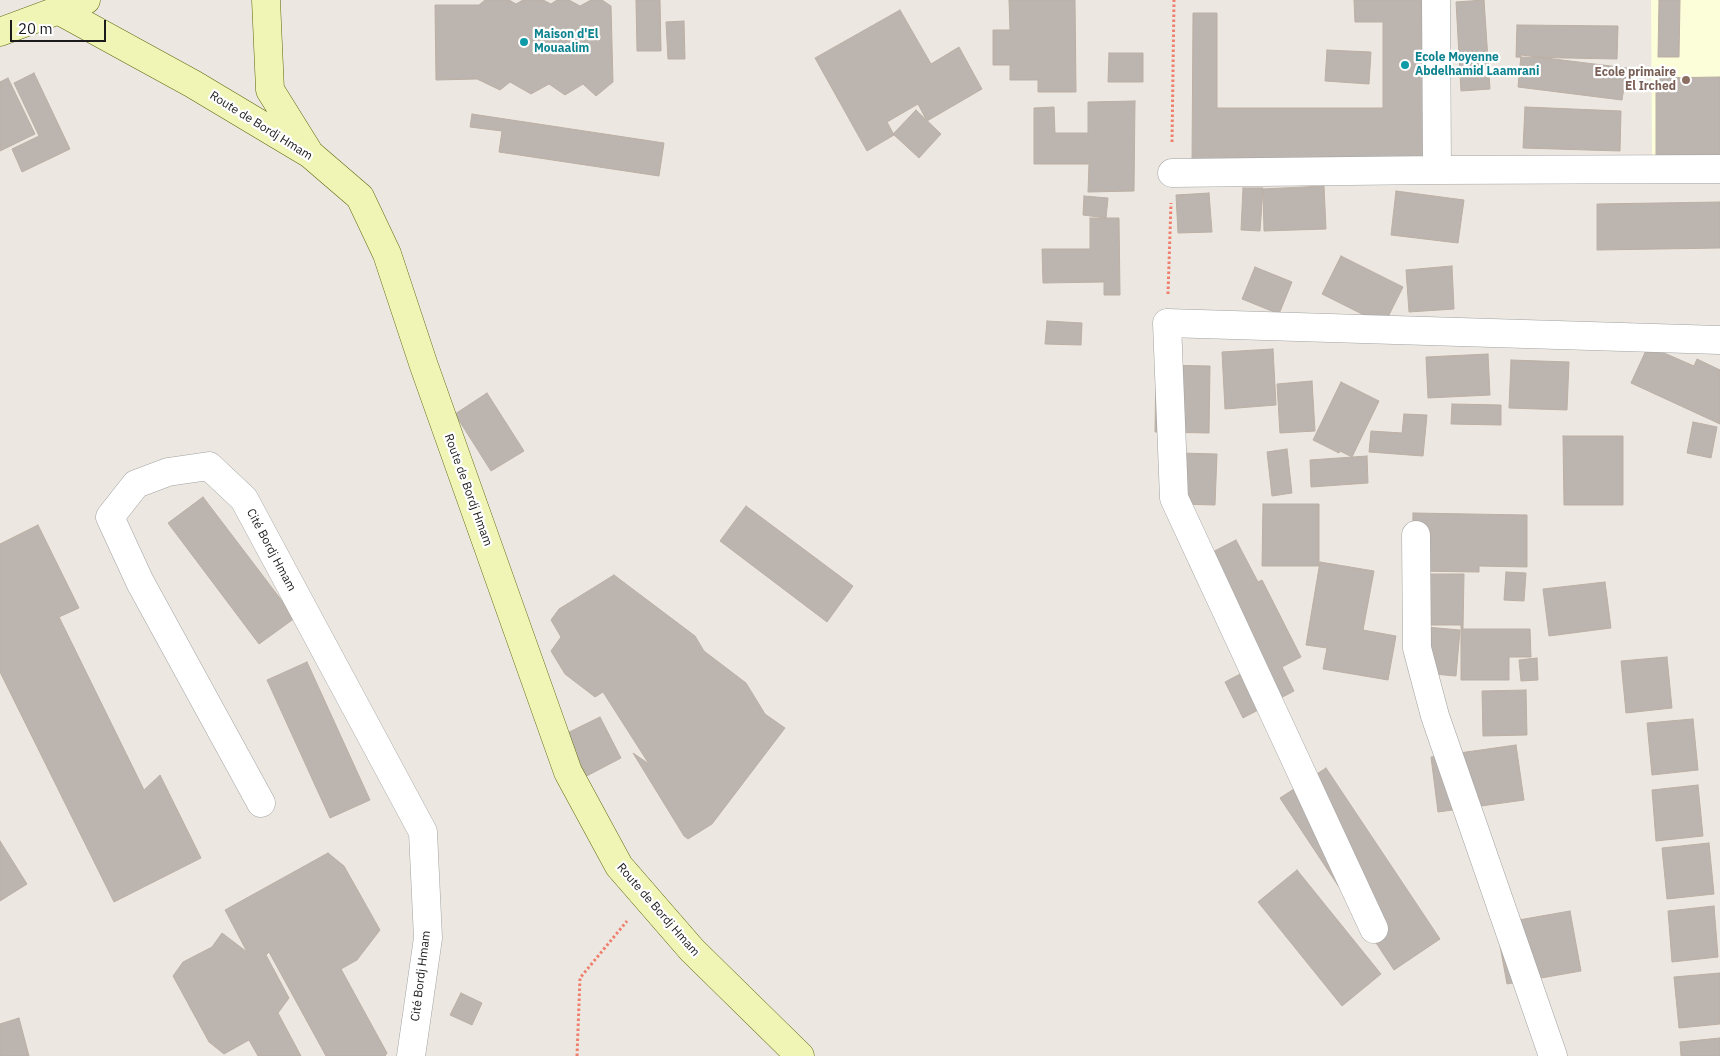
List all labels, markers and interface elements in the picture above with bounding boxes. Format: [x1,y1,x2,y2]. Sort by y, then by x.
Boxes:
scale bar [12,10,109,42]
text: 20 m [18,19,53,38]
place label: Maison d'El Mouaalim [534,28,598,56]
marker: Maison d'El Mouaalim [518,36,530,48]
place label: Ecole Moyenne Abdelhamid Laamrani [1415,51,1539,79]
marker: Ecole Moyenne Abdelhamid Laamrani [1399,59,1411,71]
place label: Ecole primaire El Irched [1595,66,1676,94]
marker: Ecole primaire El Irched [1680,74,1692,86]
street label: Route de Bordj Hmam [207,88,315,164]
street label: Route de Bordj Hmam [441,432,495,548]
street label: Cité Bordj Hmam [243,506,299,594]
street label: Route de Bordj Hmam [614,861,702,959]
street label: Cité Bordj Hmam [408,930,434,1022]

